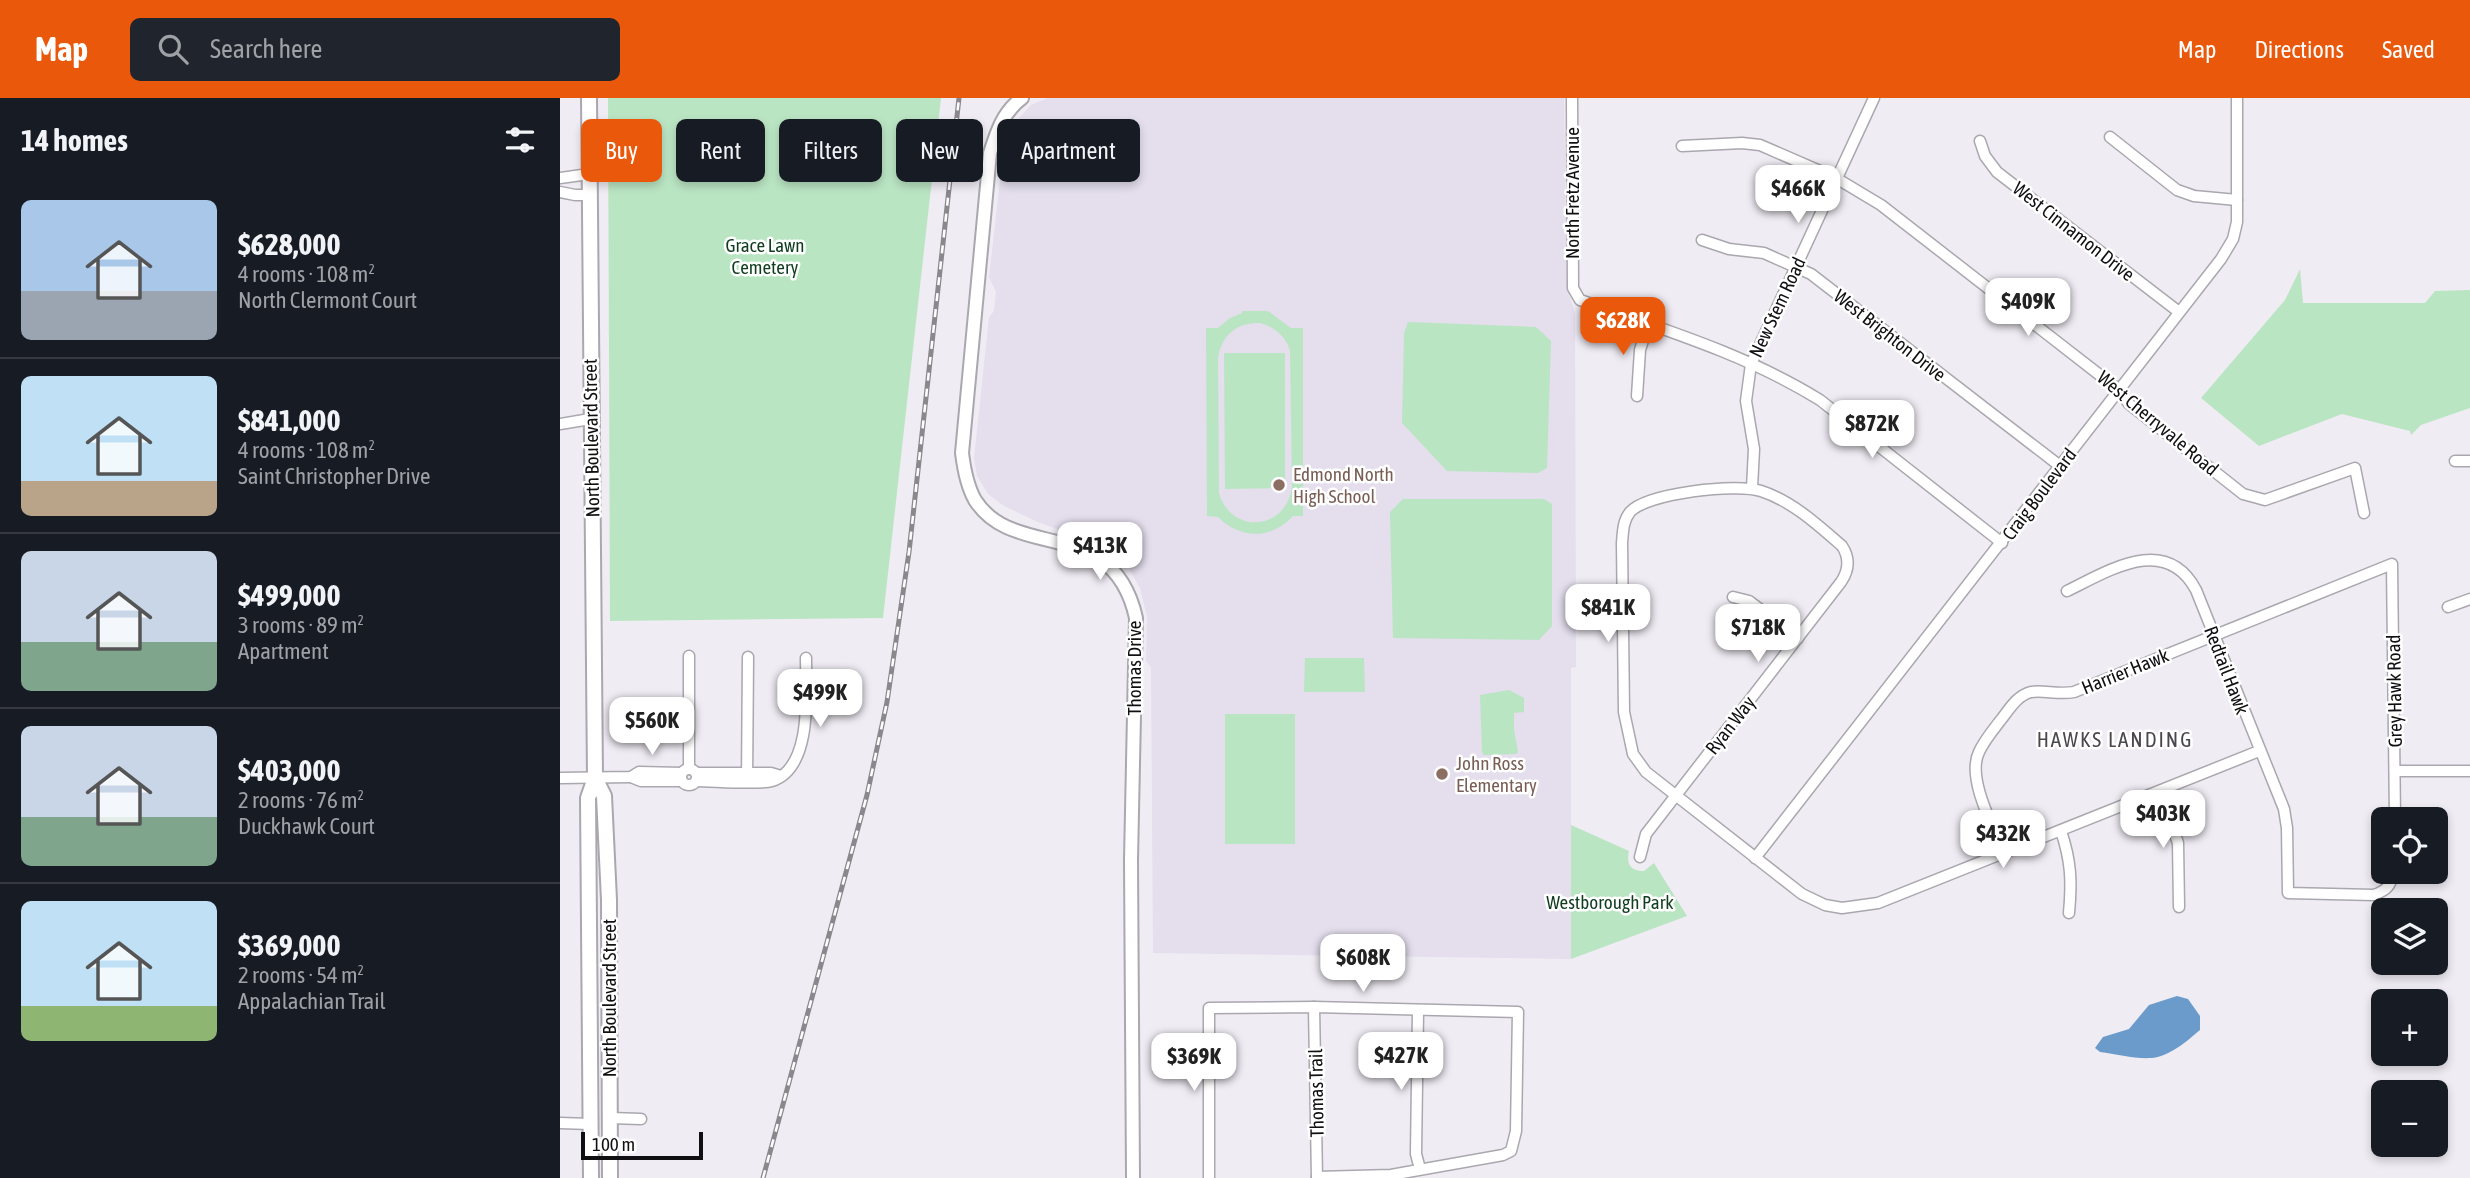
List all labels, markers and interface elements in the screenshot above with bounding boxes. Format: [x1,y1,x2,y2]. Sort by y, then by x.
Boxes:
search box [130,18,620,81]
text: Map [35,30,88,68]
icon: search [154,30,192,68]
text: Search here [210,34,322,64]
text: Map [2178,36,2216,63]
text: Directions [2254,36,2344,63]
text: Saved [2382,36,2435,63]
chip: Buy [581,119,662,182]
chip: Rent [676,119,765,182]
chip: Filters [779,119,882,182]
chip: New [896,119,983,182]
chip: Apartment [997,119,1140,182]
icon: filters [501,121,539,159]
text: 14 homes [21,123,128,157]
street label: North Fretz Avenue [1561,127,1583,259]
pin: $466K [1749,166,1847,225]
text: $466K [1771,175,1825,201]
street label: West Cinnamon Drive [2009,177,2139,285]
text: $628,000 [238,227,341,261]
icon: home [77,228,161,312]
park label: Grace Lawn Cemetery [725,234,805,278]
street label: New Stem Road [1744,253,1810,361]
text: 4 rooms · 108 m² [238,261,375,287]
pin: $409K [1979,278,2077,338]
street label: West Brighton Drive [1830,285,1950,385]
text: North Clermont Court [238,287,417,313]
text: $409K [2001,288,2055,314]
pin: $628K [1574,298,1672,357]
text: $628K [1596,307,1650,333]
street label: North Boulevard Street [579,359,603,517]
street label: West Cherryvale Road [2093,366,2223,480]
pin: $872K [1823,400,1921,460]
text: $841,000 [238,403,341,437]
icon: home [77,404,161,488]
text: $872K [1845,410,1899,436]
text: 4 rooms · 108 m² [238,437,375,463]
street label: Craig Boulevard [1997,444,2081,544]
text: Saint Christopher Drive [238,463,431,489]
place label: Edmond North High School [1293,463,1394,507]
marker: Edmond North High School [1271,477,1287,493]
pin: $413K [1051,522,1149,582]
text: $413K [1073,532,1127,558]
text: $499,000 [238,578,341,612]
icon: home [77,579,161,663]
pin: $841K [1559,584,1657,644]
text: $841K [1581,594,1635,620]
pin: $718K [1709,604,1807,664]
text: 3 rooms · 89 m² [238,612,364,638]
text: $718K [1731,614,1785,640]
street label: Thomas Drive [1123,621,1145,715]
street label: Redtail Hawk [2200,623,2254,718]
street label: Grey Hawk Road [2382,634,2406,748]
text: Apartment [238,638,329,664]
street label: Harrier Hawk [2078,643,2172,698]
pin: $499K [771,670,869,729]
text: $499K [793,679,847,705]
street label: Ryan Way [1701,691,1760,758]
pin: $560K [603,698,701,757]
text: $560K [625,707,679,733]
district label: HAWKS LANDING [2037,727,2193,751]
place label: John Ross Elementary [1456,752,1537,796]
text: $403,000 [238,753,341,787]
icon: home [77,754,161,838]
marker: John Ross Elementary [1434,766,1450,782]
text: 2 rooms · 76 m² [238,787,364,813]
pin: $403K [2114,790,2212,850]
text: $403K [2136,800,2190,826]
map controls [2371,807,2448,1157]
button: locate [2371,807,2448,884]
pin: $432K [1954,810,2052,870]
text: Duckhawk Court [238,813,375,839]
text: $432K [1976,820,2030,846]
park label: Westborough Park [1546,891,1674,913]
button: layers [2371,898,2448,975]
street label: North Boulevard Street [598,919,620,1077]
text: $369,000 [238,928,341,962]
icon: home [77,929,161,1013]
pin: $608K [1314,934,1412,994]
text: $608K [1336,944,1390,970]
text: 2 rooms · 54 m² [238,962,364,988]
text: Appalachian Trail [238,988,386,1014]
button: + [2371,989,2448,1066]
pin: $427K [1352,1032,1450,1092]
pin: $369K [1145,1034,1243,1093]
text: $427K [1374,1042,1428,1068]
text: $369K [1167,1043,1221,1069]
street label: Thomas Trail [1304,1049,1328,1137]
button: − [2371,1080,2448,1157]
scale bar [581,1129,704,1161]
text: 100 m [592,1133,635,1155]

